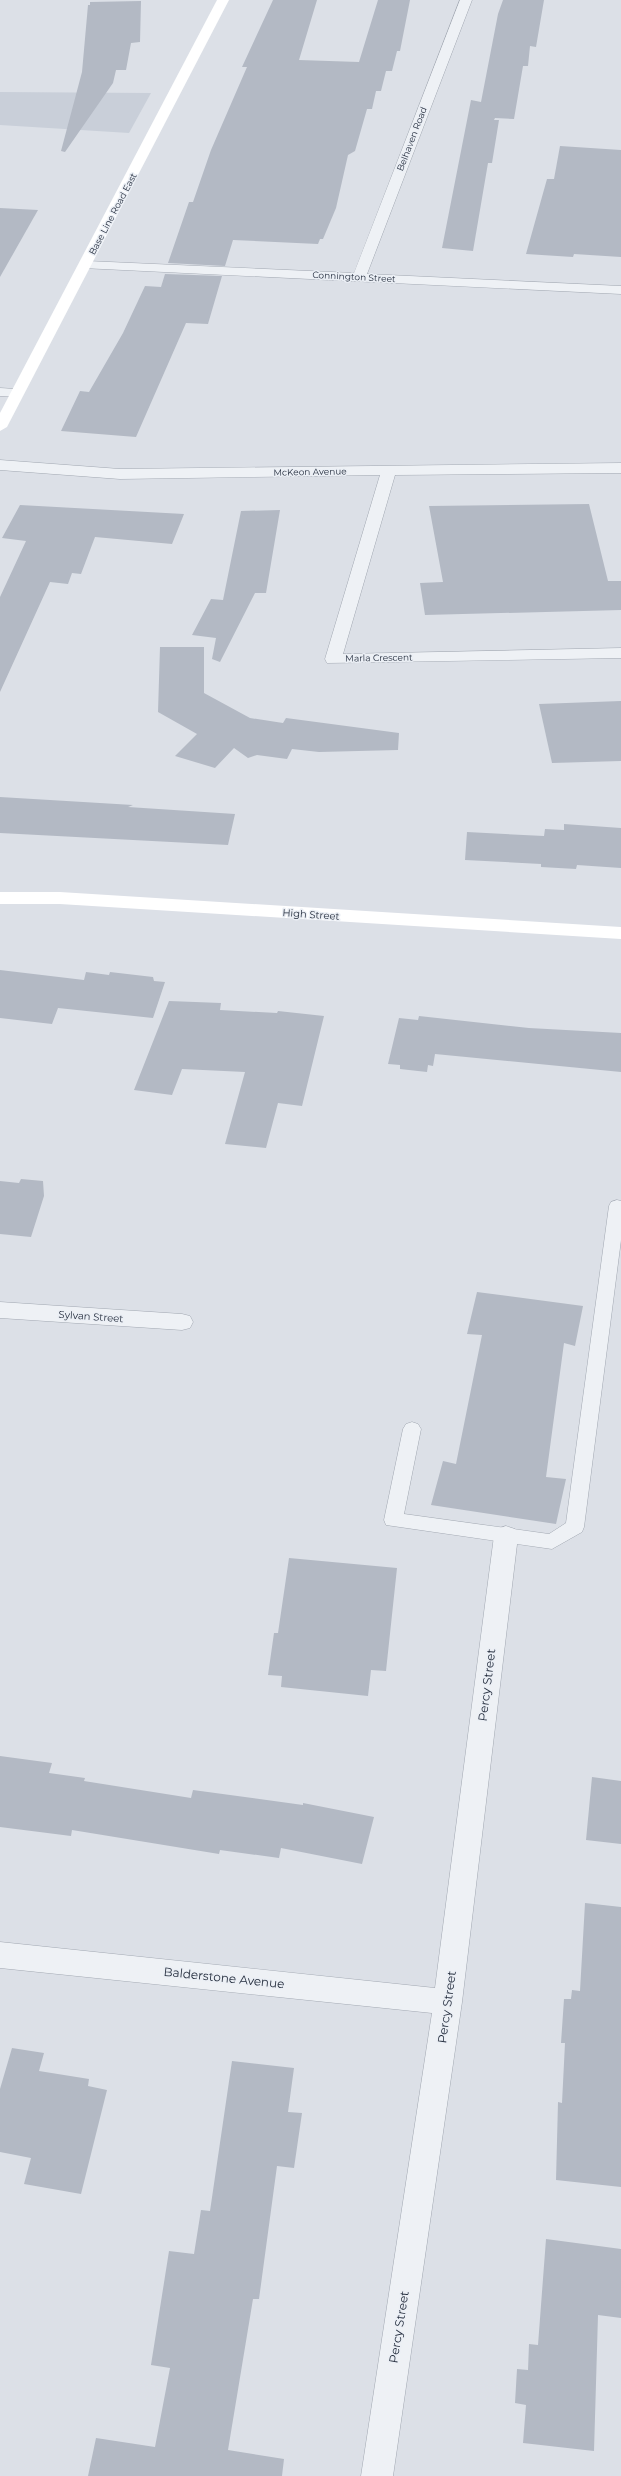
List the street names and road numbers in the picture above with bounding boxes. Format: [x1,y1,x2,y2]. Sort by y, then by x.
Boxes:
street label: Belhaven Road [394,105,429,173]
street label: Base Line Road East [86,171,139,257]
street label: Connington Street [312,269,396,284]
street label: McKeon Avenue [273,465,347,478]
street label: Marla Crescent [345,651,413,664]
street label: High Street [282,906,340,923]
street label: Sylvan Street [58,1308,124,1325]
street label: Percy Street [475,1648,498,1722]
street label: Balderstone Avenue [163,1964,285,1991]
street label: Percy Street [434,1970,459,2044]
street label: Percy Street [385,2290,412,2364]

